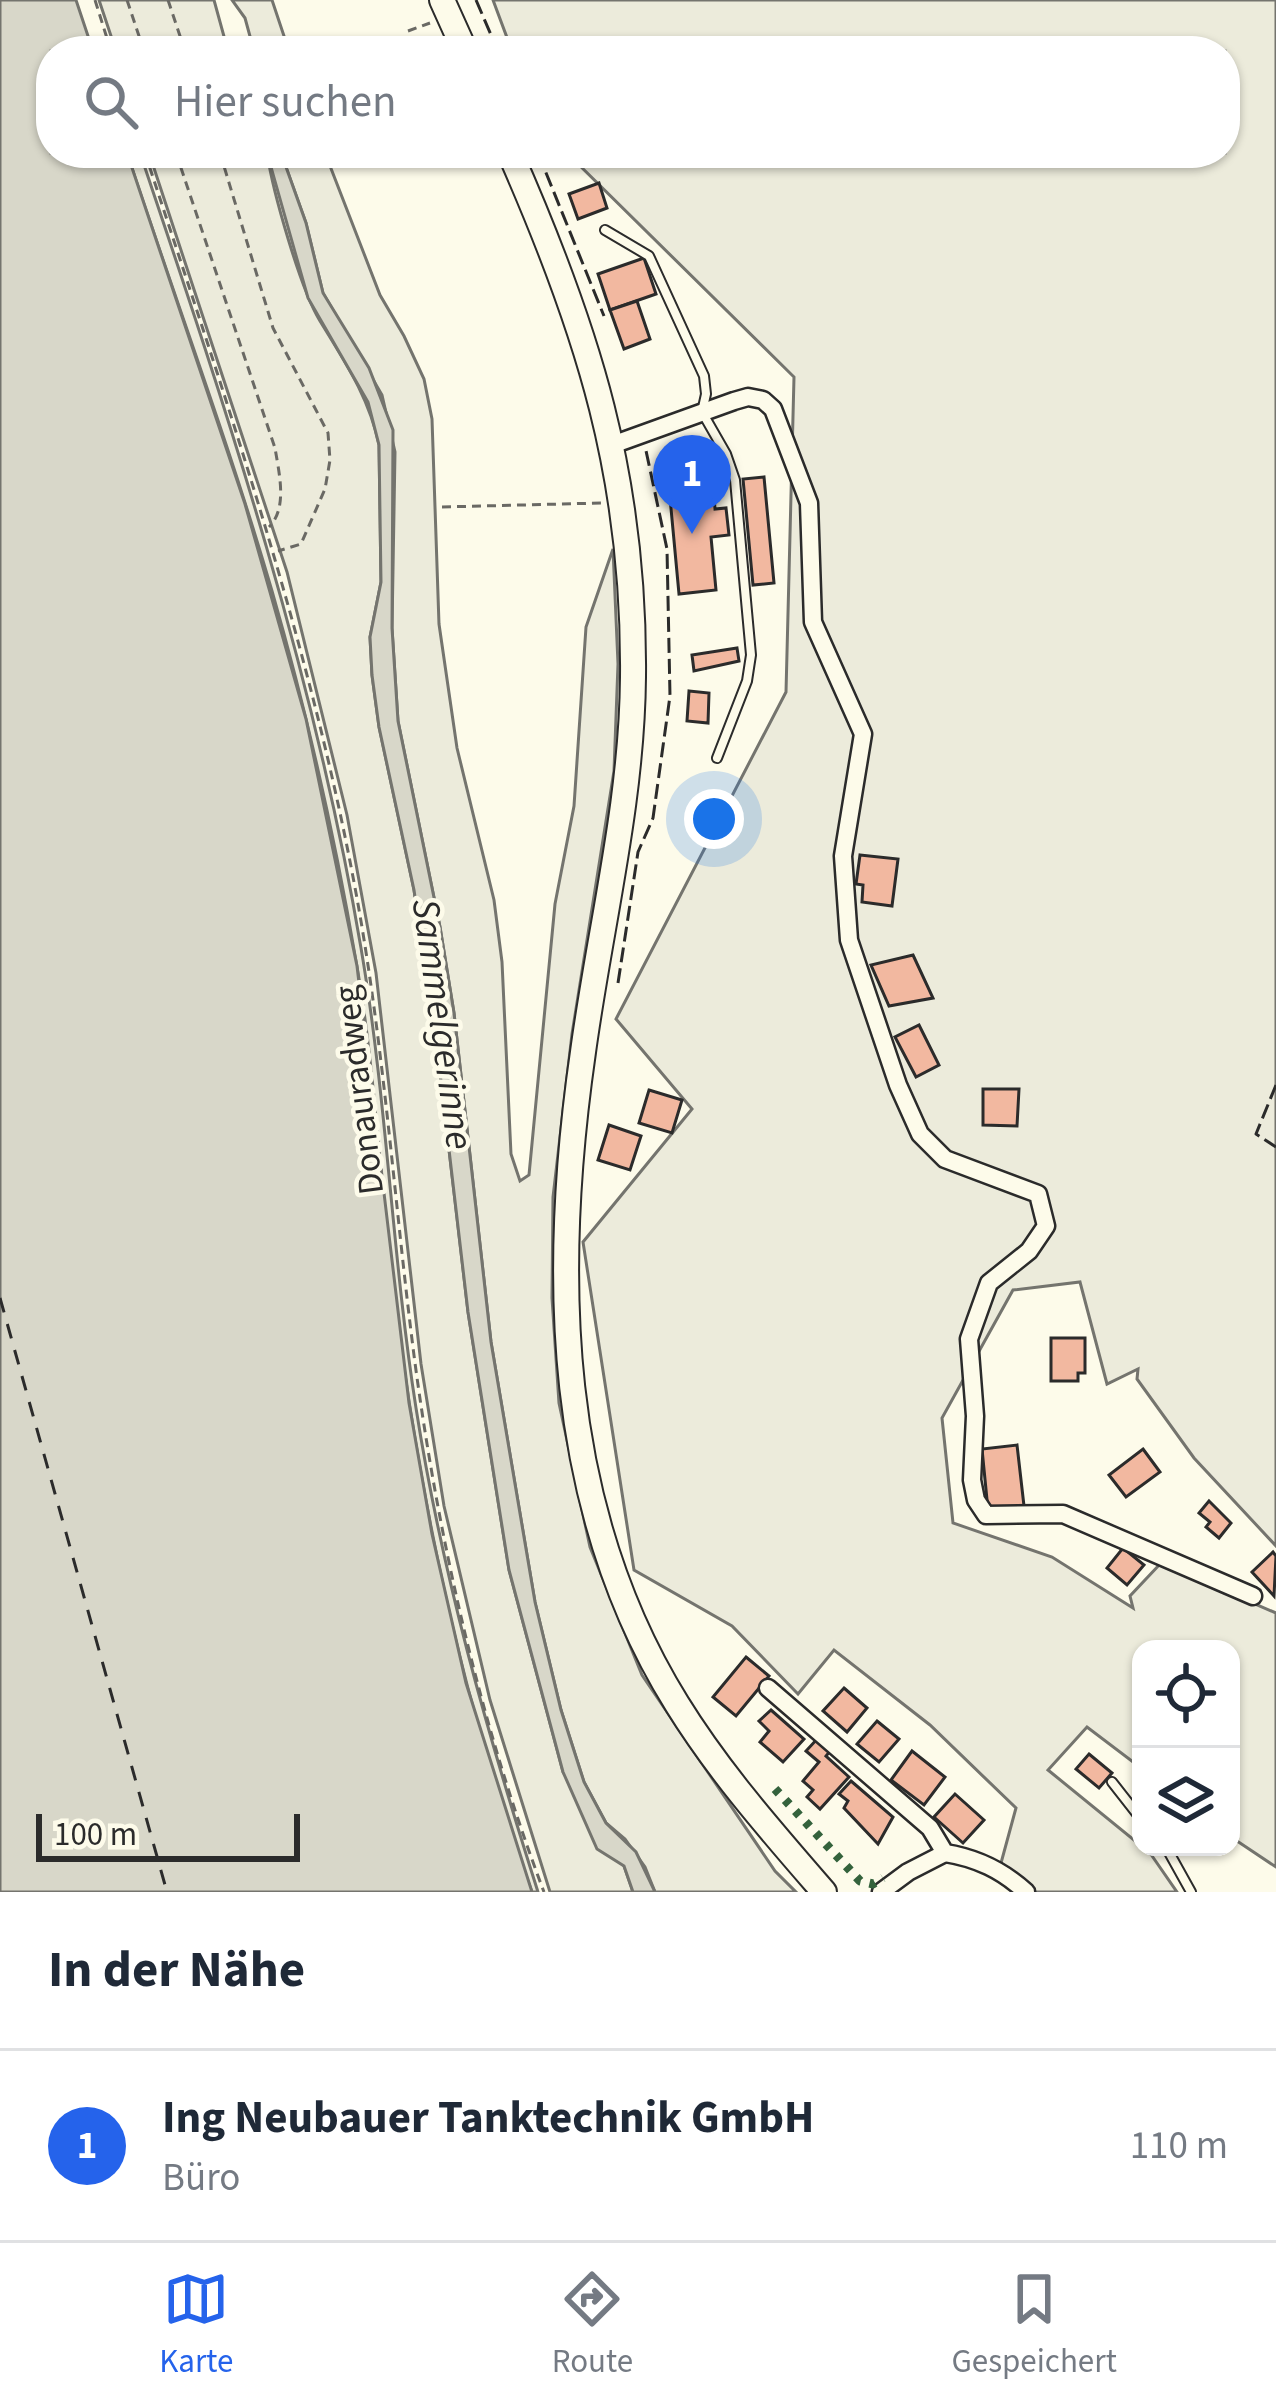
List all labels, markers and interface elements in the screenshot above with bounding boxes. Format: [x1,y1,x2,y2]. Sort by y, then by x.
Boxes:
search box [36,36,1240,168]
icon: search [78,69,144,135]
text: Hier suchen [174,70,397,134]
pin: 1 [653,435,731,534]
your location [684,789,744,849]
water label: Sammelgerinne [397,895,487,1153]
street label: Donauradweg [321,983,397,1197]
map controls [1132,1640,1240,1856]
button: locate [1132,1640,1240,1748]
button: layers [1132,1748,1240,1856]
scale bar [36,1808,300,1861]
text: 100 m [54,1811,137,1858]
text: In der Nähe [48,1934,305,2006]
text: Ing Neubauer Tanktechnik GmbH [162,2086,814,2150]
text: 1 [77,2118,97,2174]
text: 110 m [1130,2118,1228,2174]
text: Büro [162,2150,240,2206]
tab: Karte [159,2266,233,2385]
tab: Route [552,2266,633,2385]
tab: Gespeichert [951,2266,1117,2385]

